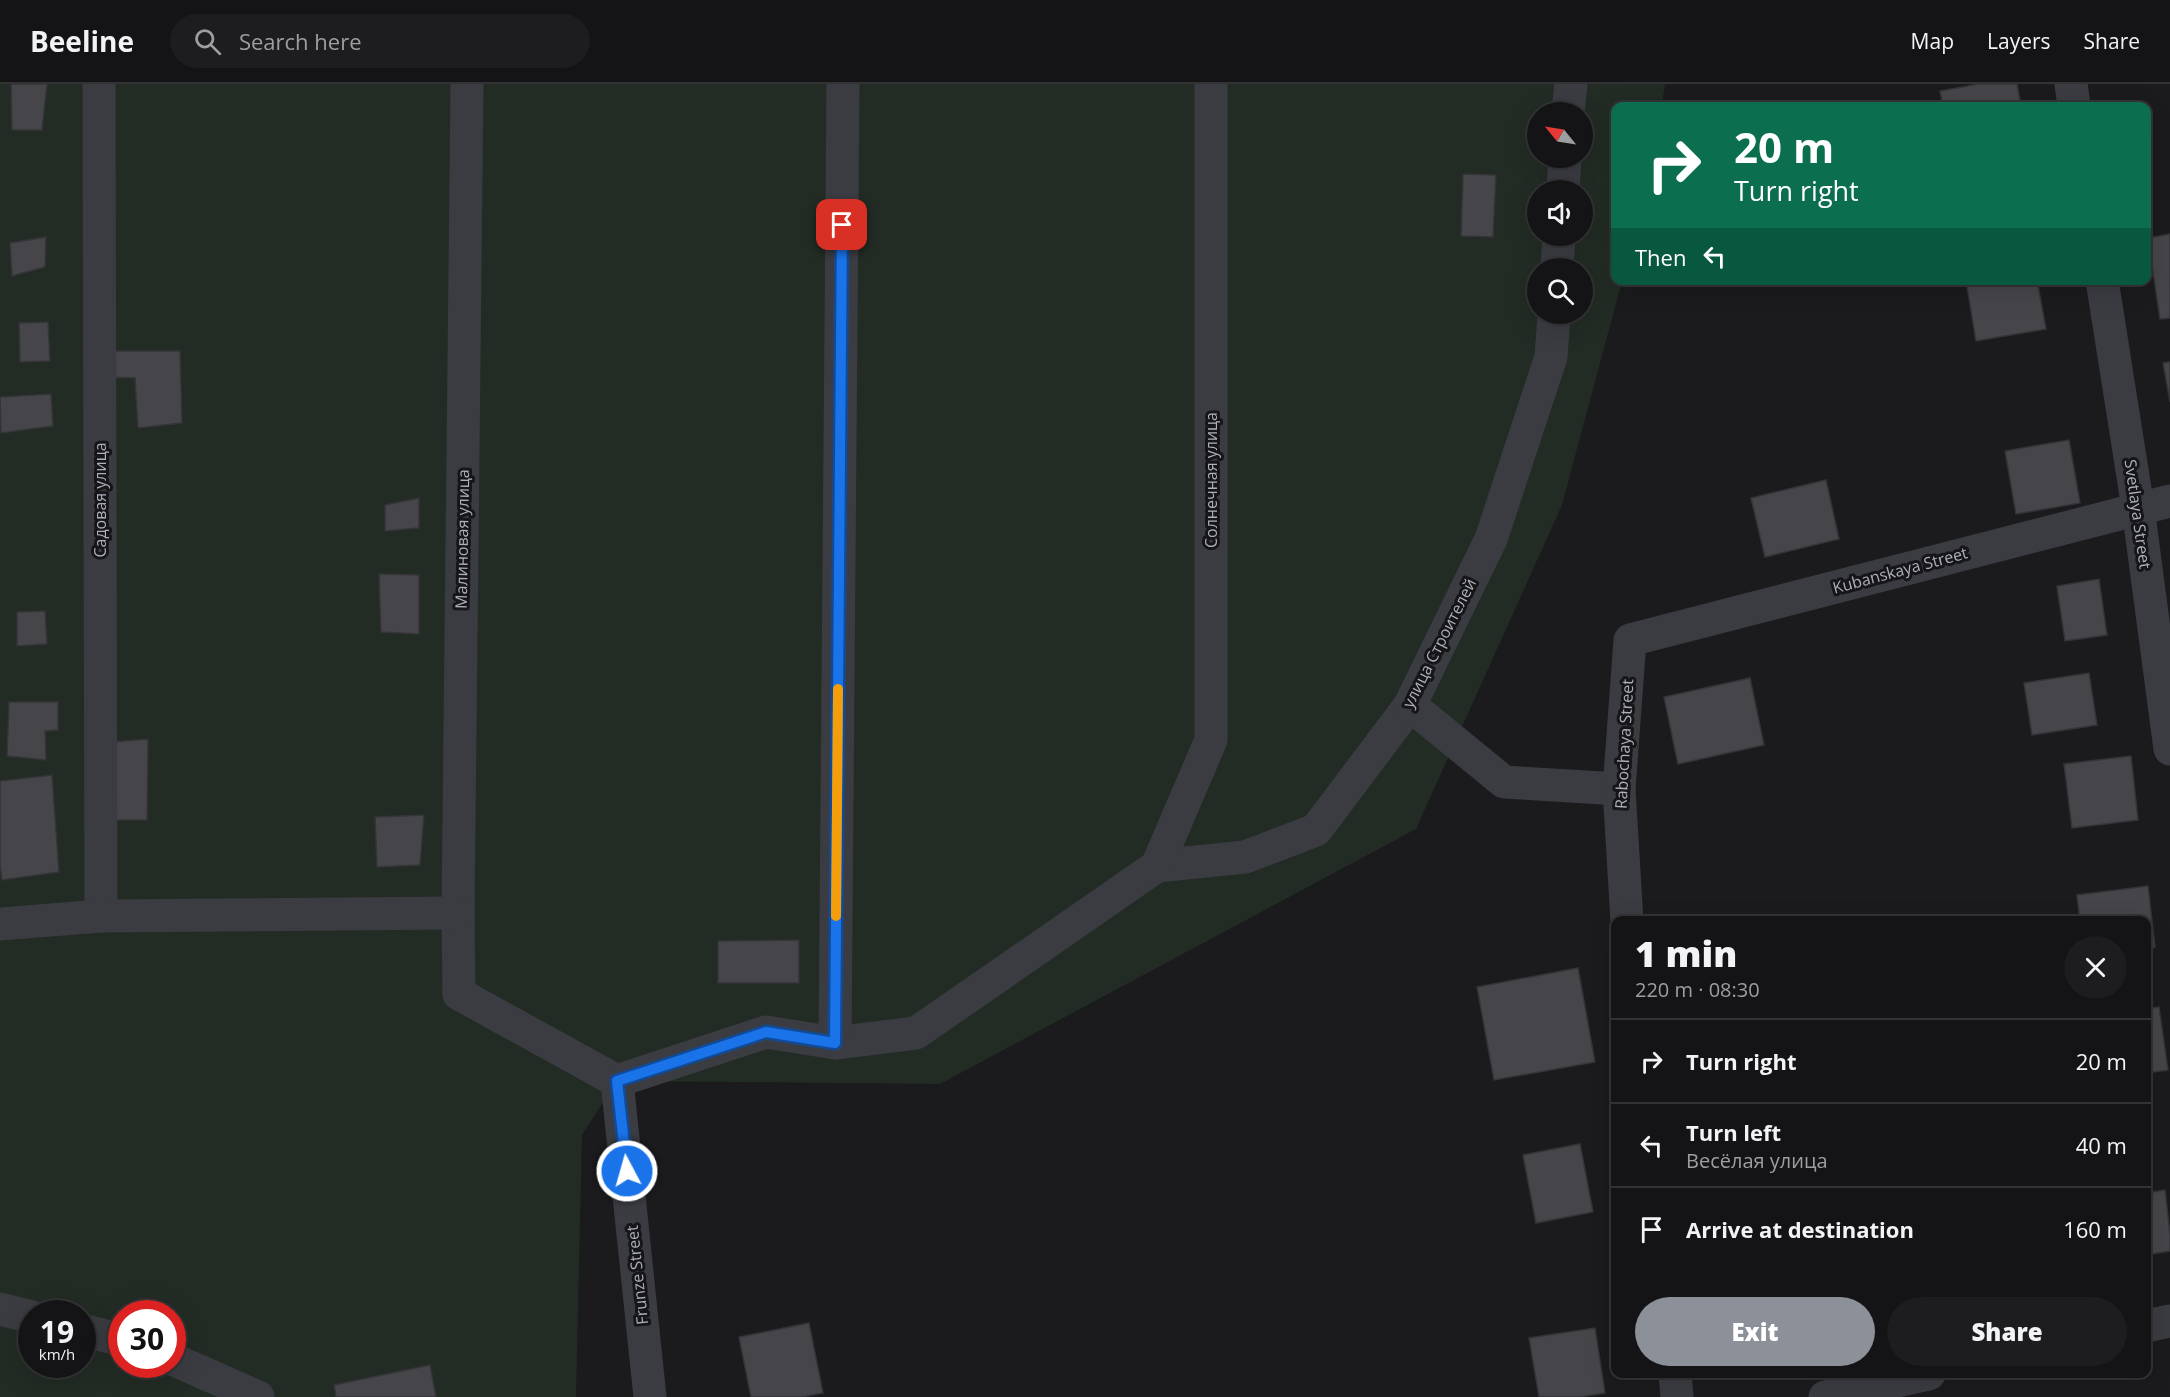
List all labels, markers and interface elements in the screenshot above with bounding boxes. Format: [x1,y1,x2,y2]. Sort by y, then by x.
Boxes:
search box [170,14,590,68]
text: Beeline [30,22,134,60]
icon: search [191,25,224,58]
text: Search here [239,26,362,56]
text: Map [1911,27,1954,55]
text: Layers [1987,27,2051,55]
text: Share [2084,27,2140,55]
north arrow [1527,102,1593,168]
map controls [1527,102,1593,324]
text: 20 m [1734,118,1834,175]
icon: right [1635,126,1713,204]
text: Turn right [1734,172,1859,209]
button: sound [1527,180,1593,246]
pin [816,199,867,250]
icon: arrive [825,208,858,241]
icon: left [1698,240,1731,273]
text: Then [1635,242,1686,272]
button: search [1527,258,1593,324]
street label: Солнечная улица [1200,412,1222,548]
street label: Садовая улица [89,442,111,558]
street label: Svetlaya Street [2119,458,2157,570]
street label: Малиновая улица [450,469,474,609]
street label: Kubanskaya Street [1830,541,1970,599]
street label: улица Строителей [1397,575,1481,711]
street label: Rabochaya Street [1610,678,1638,810]
text: 1 min [1635,929,1737,978]
button: close [2064,936,2127,999]
text: 220 m · 08:30 [1635,976,1760,1003]
icon: right [1635,1045,1668,1078]
text: Turn right [1686,1046,1797,1076]
text: 20 m [2076,1046,2127,1076]
text: Turn left [1686,1117,1781,1147]
icon: left [1635,1129,1668,1162]
text: 40 m [2076,1130,2127,1160]
position arrow [595,1139,659,1203]
text: Весёлая улица [1686,1147,1828,1174]
icon: arrive [1635,1213,1668,1246]
text: Arrive at destination [1686,1214,1914,1244]
text: 160 m [2063,1214,2127,1244]
street label: Frunze Street [621,1224,653,1326]
button: Exit [1635,1297,1875,1366]
button: Share [1887,1297,2127,1366]
speed limit sign: 30 [108,1300,186,1378]
text: 19 [40,1311,74,1352]
text: km/h [39,1344,75,1364]

